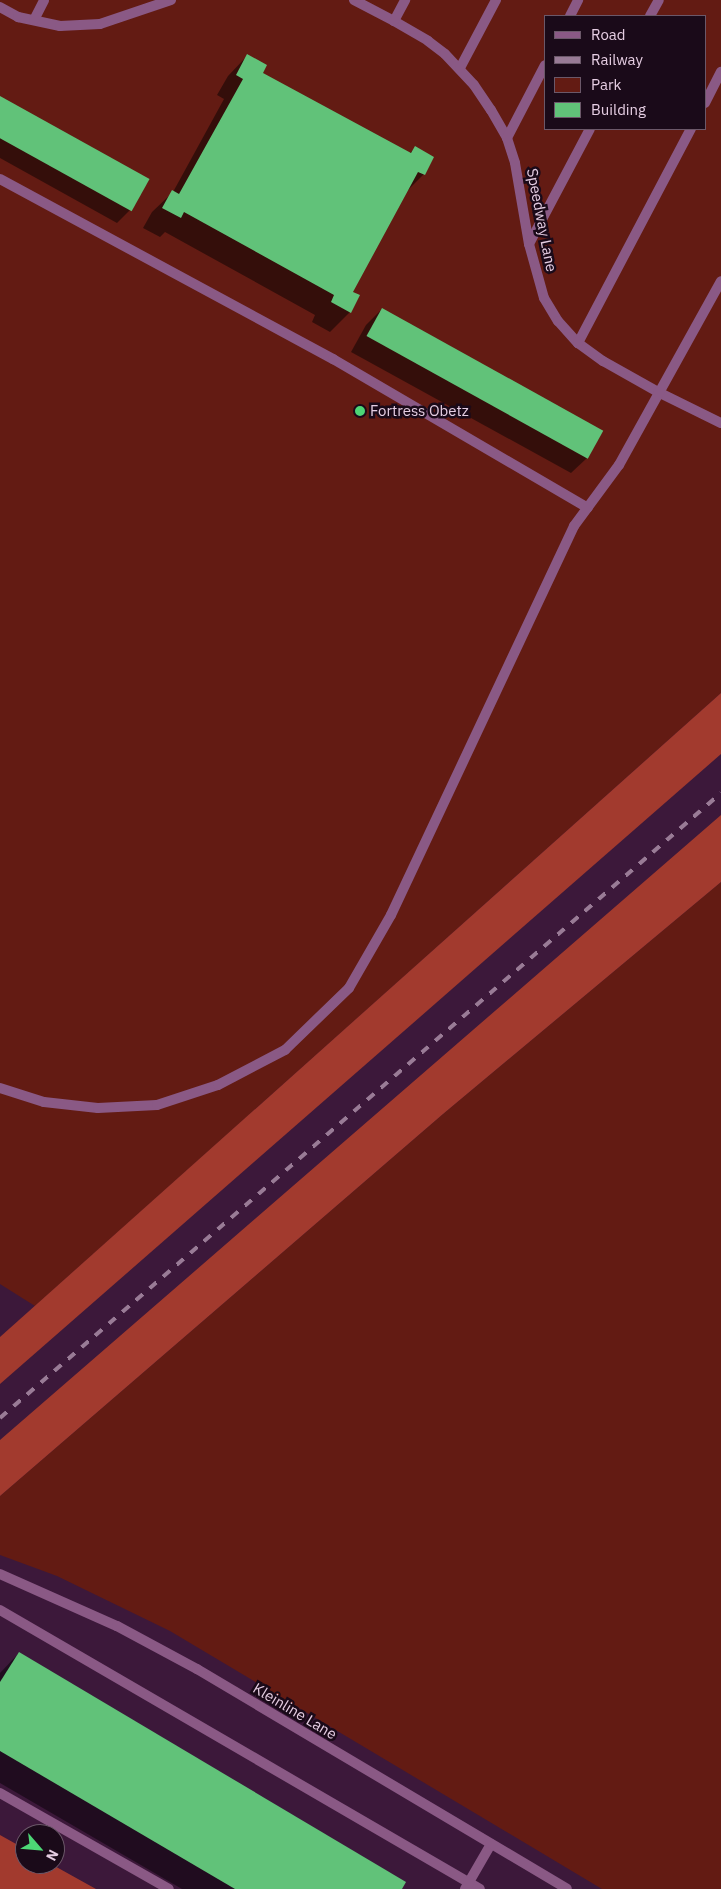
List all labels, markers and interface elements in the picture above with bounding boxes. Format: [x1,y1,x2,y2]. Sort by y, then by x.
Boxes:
legend [544,15,706,130]
text: Road [591,25,626,44]
text: Railway [591,50,643,69]
text: Park [591,75,621,94]
text: Building [591,100,646,119]
street label: Speedway Lane [523,167,561,273]
place label: Fortress Obetz [370,402,469,420]
marker: Fortress Obetz [354,405,366,417]
street label: Kleinline Lane [250,1679,340,1743]
north arrow [15,1824,65,1874]
text: N [42,1847,63,1864]

